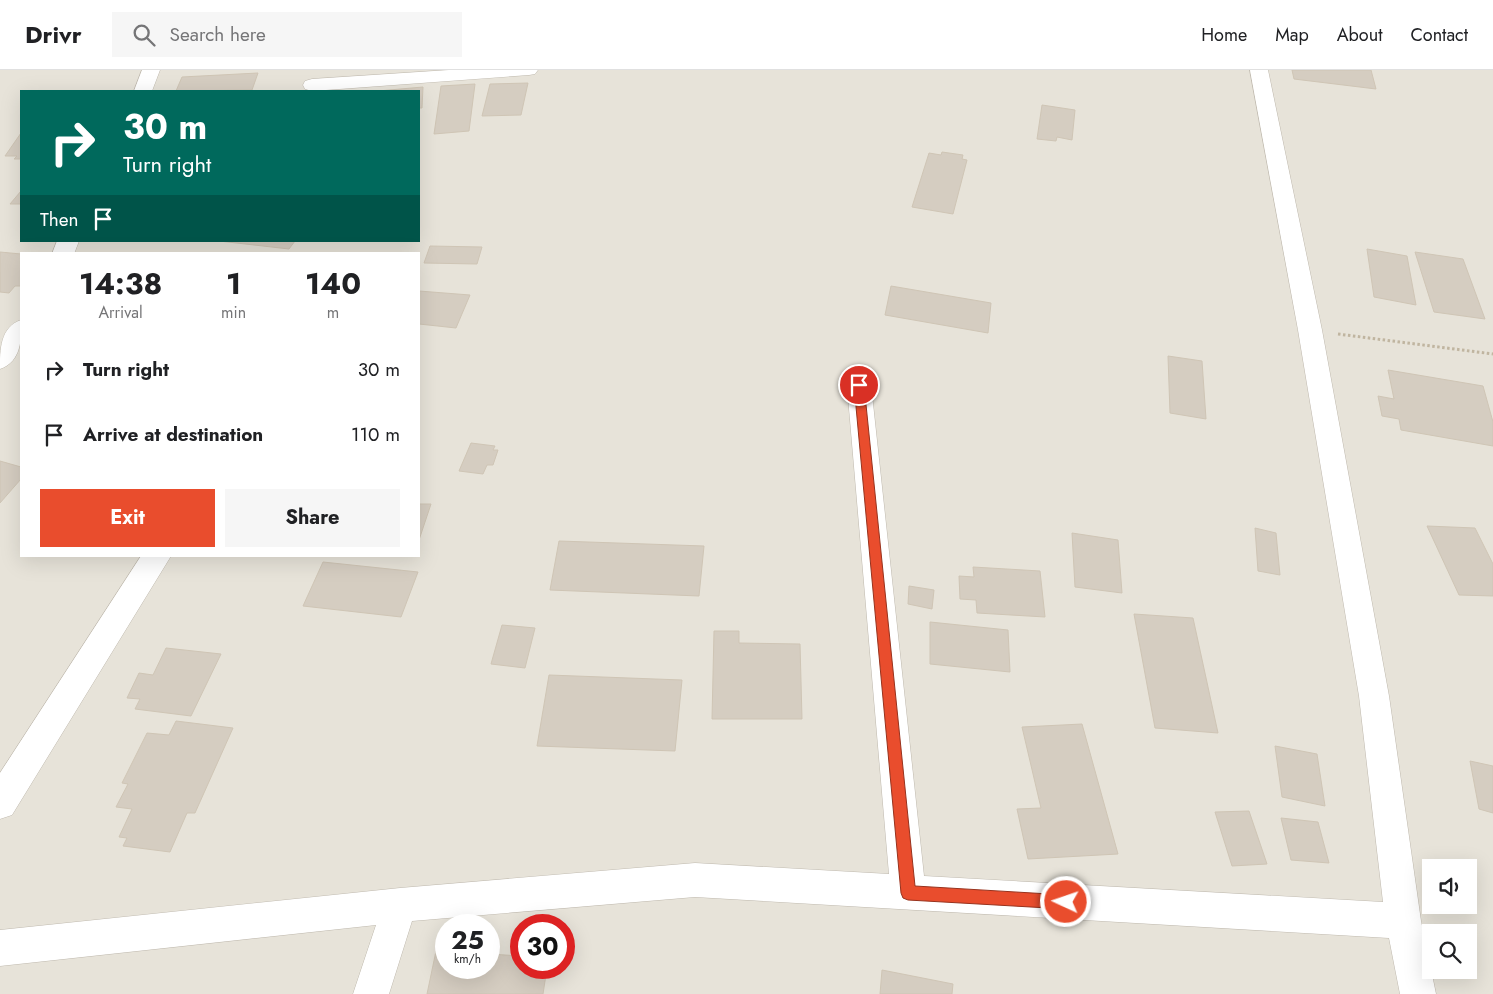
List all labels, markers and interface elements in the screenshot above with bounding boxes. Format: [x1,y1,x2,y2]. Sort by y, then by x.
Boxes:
search box [112,12,462,57]
text: Drivr [25,17,82,52]
icon: search [130,21,158,49]
text: Search here [170,21,266,48]
text: Home [1201,22,1247,48]
text: Map [1275,22,1309,48]
text: About [1337,22,1382,48]
text: Contact [1410,22,1468,48]
text: 30 m [123,102,207,152]
icon: right [40,110,105,175]
text: Turn right [123,148,211,180]
icon: arrive [89,205,117,233]
text: Then [40,206,79,233]
text: 14:38 [79,262,162,305]
text: 1 [226,262,241,305]
text: 140 [305,262,361,305]
text: Arrival [98,301,143,324]
text: min [221,301,246,324]
text: m [327,301,339,324]
icon: right [40,356,68,384]
text: Turn right [83,356,169,383]
text: 30 m [358,356,400,383]
pin [838,364,880,406]
icon: arrive [845,371,873,399]
icon: arrive [40,421,68,449]
text: Arrive at destination [83,421,263,448]
text: 110 m [351,421,400,448]
button: Exit [40,489,215,547]
button: Share [225,489,400,547]
map controls [1422,859,1477,979]
button: sound [1422,859,1477,914]
position arrow [1039,875,1091,927]
speed limit sign: 30 [510,914,575,979]
text: 25 [451,922,484,958]
button: search [1422,924,1477,979]
text: km/h [454,950,481,968]

